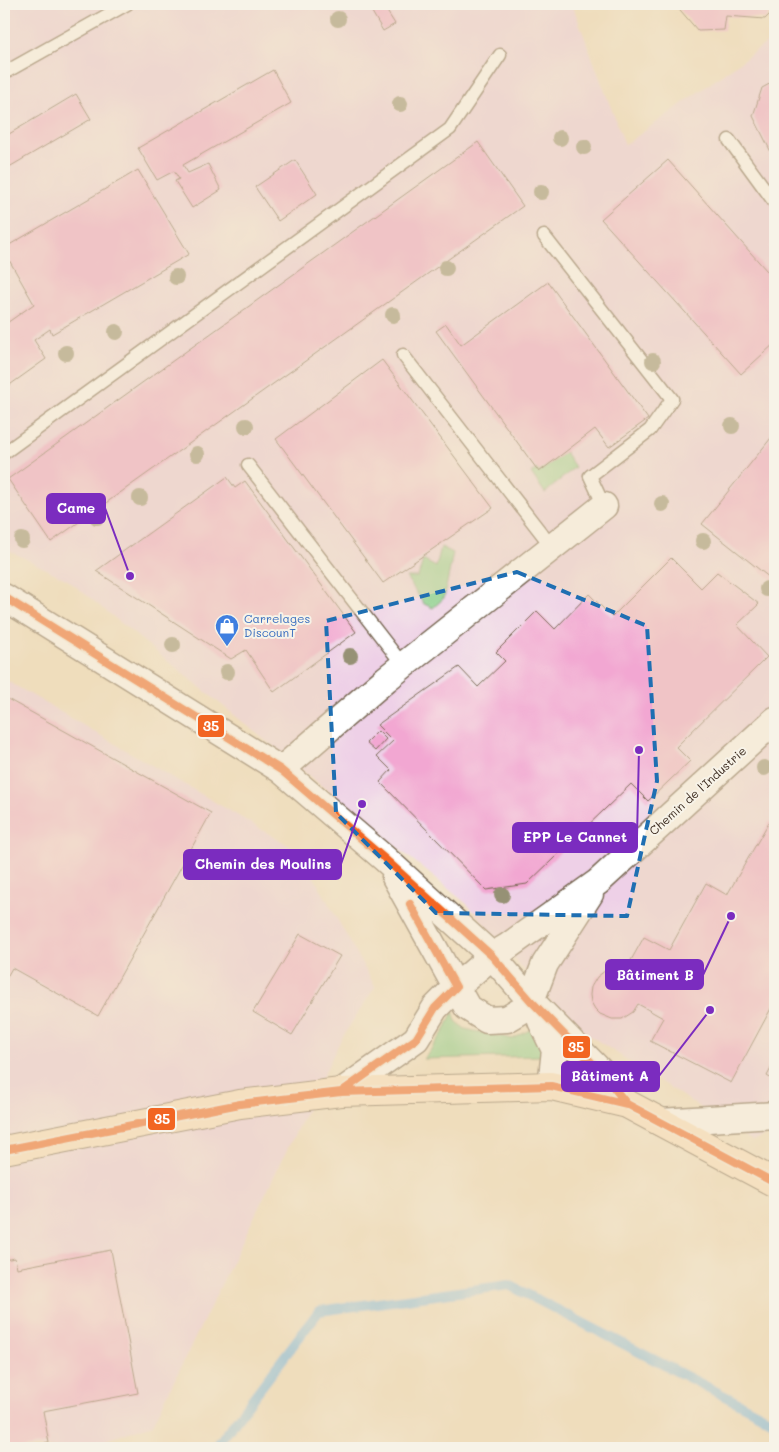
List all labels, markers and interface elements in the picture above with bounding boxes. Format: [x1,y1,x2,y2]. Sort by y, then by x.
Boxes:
callout: Came [47,494,105,523]
text: Came [57,498,95,517]
place label: Carrelages DiscounT [244,610,310,640]
shop icon: Carrelages DiscounT [214,613,240,647]
line badge: 35 [197,714,225,738]
text: 35 [203,716,219,735]
street label: Chemin de l'Industrie [645,742,749,838]
callout: EPP Le Cannet [513,823,637,852]
text: EPP Le Cannet [523,827,627,846]
callout: Chemin des Moulins [184,850,341,879]
text: Chemin des Moulins [195,854,331,873]
callout: Bâtiment B [606,960,703,989]
text: Bâtiment B [616,965,694,984]
line badge: 35 [562,1035,591,1059]
text: 35 [568,1037,584,1056]
callout: Bâtiment A [562,1062,659,1091]
text: Bâtiment A [571,1066,649,1085]
line badge: 35 [147,1107,176,1131]
text: 35 [154,1109,170,1128]

